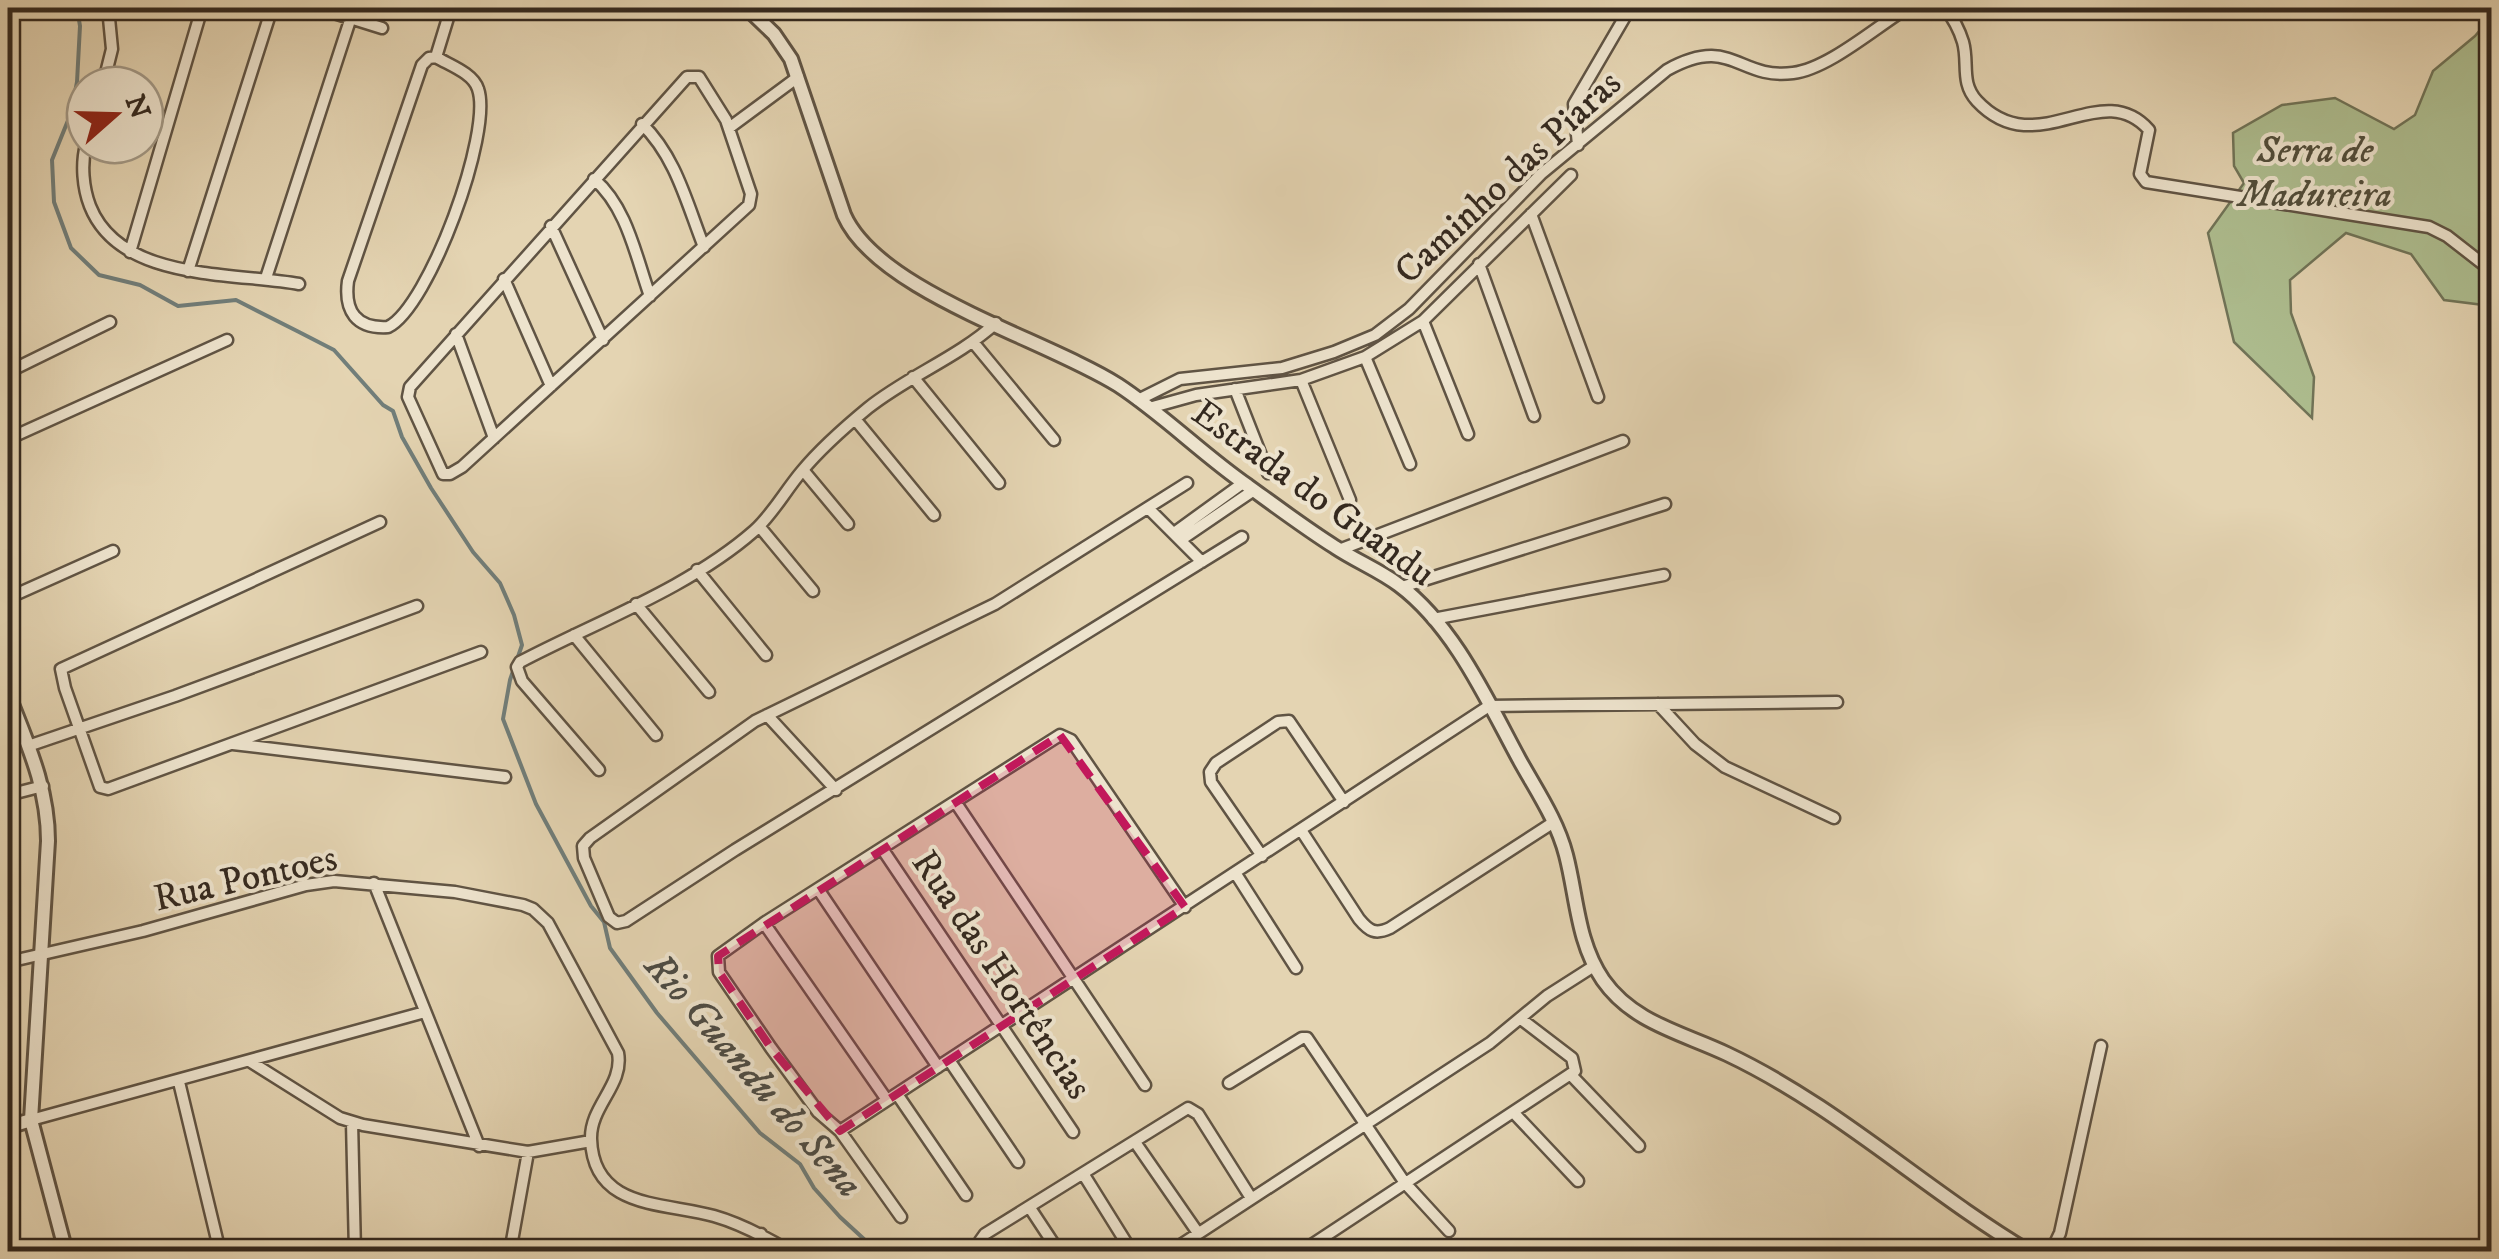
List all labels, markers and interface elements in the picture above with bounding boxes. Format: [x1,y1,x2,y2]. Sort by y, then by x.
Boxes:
street label: Caminho das Piaras [1385,60,1632,295]
north arrow [65,65,165,165]
text: N [117,90,157,124]
park label: Serra de Madureira [2235,127,2392,219]
street label: Estrada do Guandu [1182,389,1444,598]
street label: Rua Pontoes [149,835,342,923]
street label: Rua das Hortências [900,841,1102,1109]
water label: Rio Guandu do Sena [632,942,873,1209]

